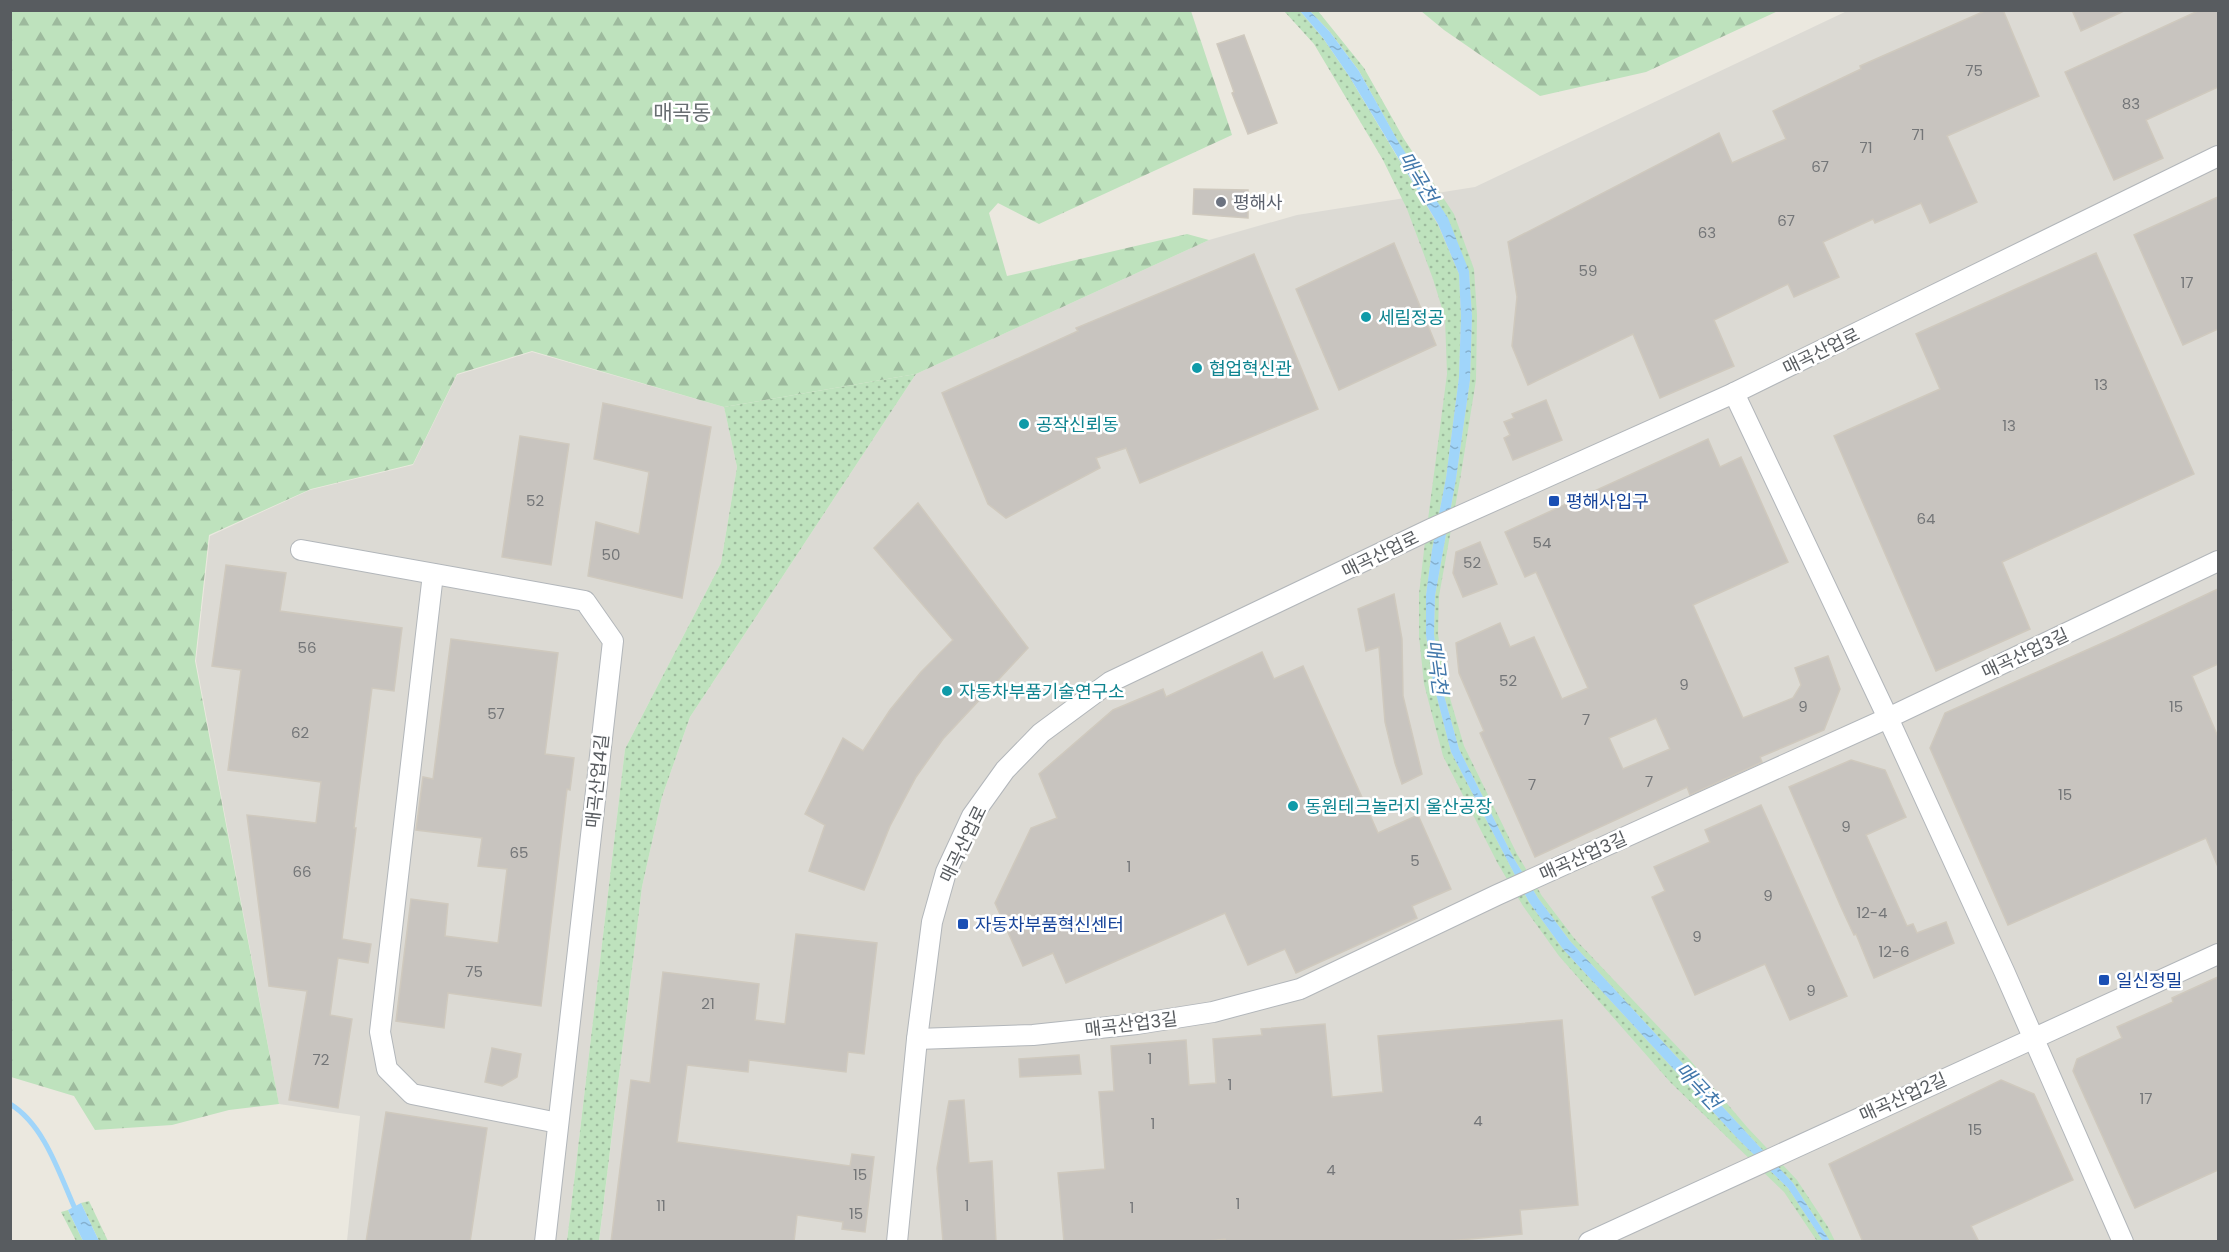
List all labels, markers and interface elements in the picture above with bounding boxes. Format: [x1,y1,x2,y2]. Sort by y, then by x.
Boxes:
house number: 75 [1965,60,1983,81]
house number: 83 [2122,93,2140,114]
district label: 매곡동 [653,98,711,127]
house number: 71 [1912,124,1925,145]
house number: 71 [1860,137,1873,158]
water label: 매곡천 [1392,146,1446,210]
house number: 67 [1811,156,1829,177]
place label: 평해사 [1233,190,1283,215]
marker: 평해사 [1214,195,1228,209]
house number: 67 [1777,210,1795,231]
house number: 63 [1698,222,1716,243]
house number: 59 [1579,260,1597,281]
house number: 17 [2181,272,2194,293]
place label: 세림정공 [1378,305,1444,330]
marker: 세림정공 [1359,310,1373,324]
street label: 매곡산업로 [1778,322,1864,380]
place label: 협업혁신관 [1209,356,1292,381]
marker: 협업혁신관 [1190,361,1204,375]
house number: 13 [2094,374,2108,395]
place label: 공작신뢰동 [1036,412,1119,437]
house number: 13 [2002,415,2016,436]
marker: 공작신뢰동 [1017,417,1031,431]
place label: 평해사입구 [1566,489,1649,514]
house number: 52 [526,490,544,511]
marker: 평해사입구 [1547,494,1561,508]
house number: 64 [1917,508,1935,529]
street label: 매곡산업로 [1337,525,1423,583]
house number: 54 [1533,532,1551,553]
house number: 50 [602,544,620,565]
house number: 52 [1463,552,1481,573]
street label: 매곡산업3길 [1977,622,2073,684]
house number: 56 [298,637,316,658]
water label: 매곡천 [1419,638,1455,699]
house number: 52 [1499,670,1517,691]
house number: 9 [1679,674,1689,695]
place label: 자동차부품기술연구소 [959,679,1125,704]
marker: 자동차부품기술연구소 [940,684,954,698]
house number: 9 [1798,696,1808,717]
house number: 15 [2169,696,2183,717]
house number: 57 [487,703,505,724]
house number: 7 [1582,709,1590,730]
house number: 62 [291,722,309,743]
street label: 매곡산업4길 [580,733,614,829]
house number: 7 [1645,771,1653,792]
house number: 7 [1528,774,1536,795]
house number: 15 [2058,784,2072,805]
place label: 동원테크놀러지 울산공장 [1305,794,1492,819]
marker: 동원테크놀러지 울산공장 [1286,799,1300,813]
street label: 매곡산업로 [934,801,992,887]
house number: 9 [1841,816,1851,837]
street label: 매곡산업3길 [1535,826,1631,886]
house number: 65 [510,842,528,863]
house number: 5 [1410,850,1420,871]
house number: 1 [1127,856,1131,877]
house number: 66 [292,861,312,882]
house number: 9 [1763,885,1773,906]
house number: 12-4 [1856,902,1888,923]
place label: 자동차부품혁신센터 [975,912,1124,937]
marker: 자동차부품혁신센터 [956,917,970,931]
house number: 9 [1692,926,1702,947]
house number: 12-6 [1878,941,1910,962]
house number: 75 [465,961,483,982]
place label: 일신정밀 [2116,968,2182,993]
marker: 일신정밀 [2097,973,2111,987]
house number: 9 [1806,980,1816,1001]
house number: 21 [701,993,715,1014]
street label: 매곡산업3길 [1083,1006,1179,1042]
house number: 1 [1148,1048,1152,1069]
house number: 72 [313,1049,329,1070]
water label: 매곡천 [1669,1056,1729,1118]
street label: 매곡산업2길 [1855,1067,1951,1127]
house number: 1 [1228,1074,1232,1095]
house number: 17 [2140,1088,2153,1109]
house number: 4 [1473,1110,1483,1131]
house number: 1 [1151,1113,1155,1134]
house number: 15 [1968,1119,1982,1140]
house number: 4 [1326,1159,1336,1180]
house number: 15 [853,1164,867,1185]
house number: 1 [1236,1193,1240,1214]
house number: 11 [656,1195,666,1216]
house number: 1 [965,1195,969,1216]
house number: 1 [1130,1197,1134,1218]
house number: 15 [849,1203,863,1224]

